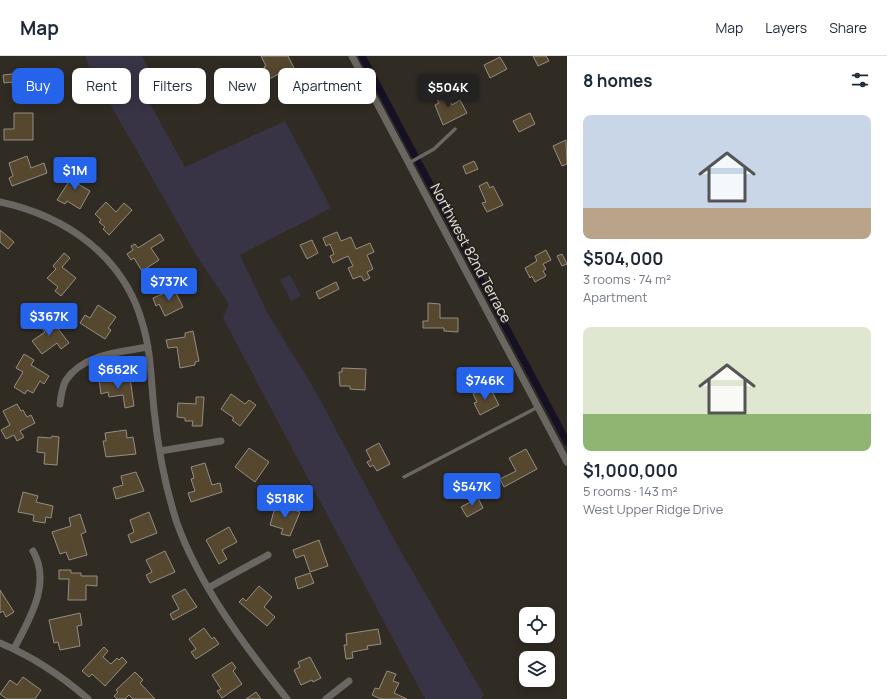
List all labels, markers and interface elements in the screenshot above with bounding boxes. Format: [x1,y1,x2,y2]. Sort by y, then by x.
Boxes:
text: Map [20,15,59,41]
text: Map [715,18,743,37]
text: Layers [765,18,807,37]
text: Share [829,18,867,37]
chip: Buy [12,68,64,104]
chip: Rent [72,68,131,104]
chip: Filters [139,68,206,104]
chip: New [214,68,270,104]
chip: Apartment [278,68,376,104]
text: 8 homes [583,69,653,92]
icon: filters [849,69,871,91]
pin: $504K [420,74,476,108]
text: $504K [428,78,468,96]
icon: home [691,141,763,213]
pin: $1M [56,157,94,191]
text: $1M [63,161,87,179]
street label: Northwest 82nd Terrace [427,180,516,326]
text: $504,000 [583,247,664,270]
pin: $737K [141,268,197,302]
text: 3 rooms · 74 m² [583,270,671,288]
text: $737K [150,272,188,290]
text: Apartment [583,288,647,306]
pin: $367K [21,303,77,337]
text: $367K [29,307,69,325]
icon: home [691,353,763,425]
pin: $662K [90,356,146,390]
text: $662K [98,360,138,378]
pin: $746K [457,367,513,401]
text: $746K [466,371,504,389]
text: $1,000,000 [583,459,678,482]
pin: $547K [444,473,500,507]
text: $547K [452,477,492,495]
text: 5 rooms · 143 m² [583,482,678,500]
pin: $518K [257,485,313,519]
text: $518K [266,489,304,507]
text: West Upper Ridge Drive [583,500,723,518]
map controls [519,607,555,687]
button: locate [519,607,555,643]
button: layers [519,651,555,687]

